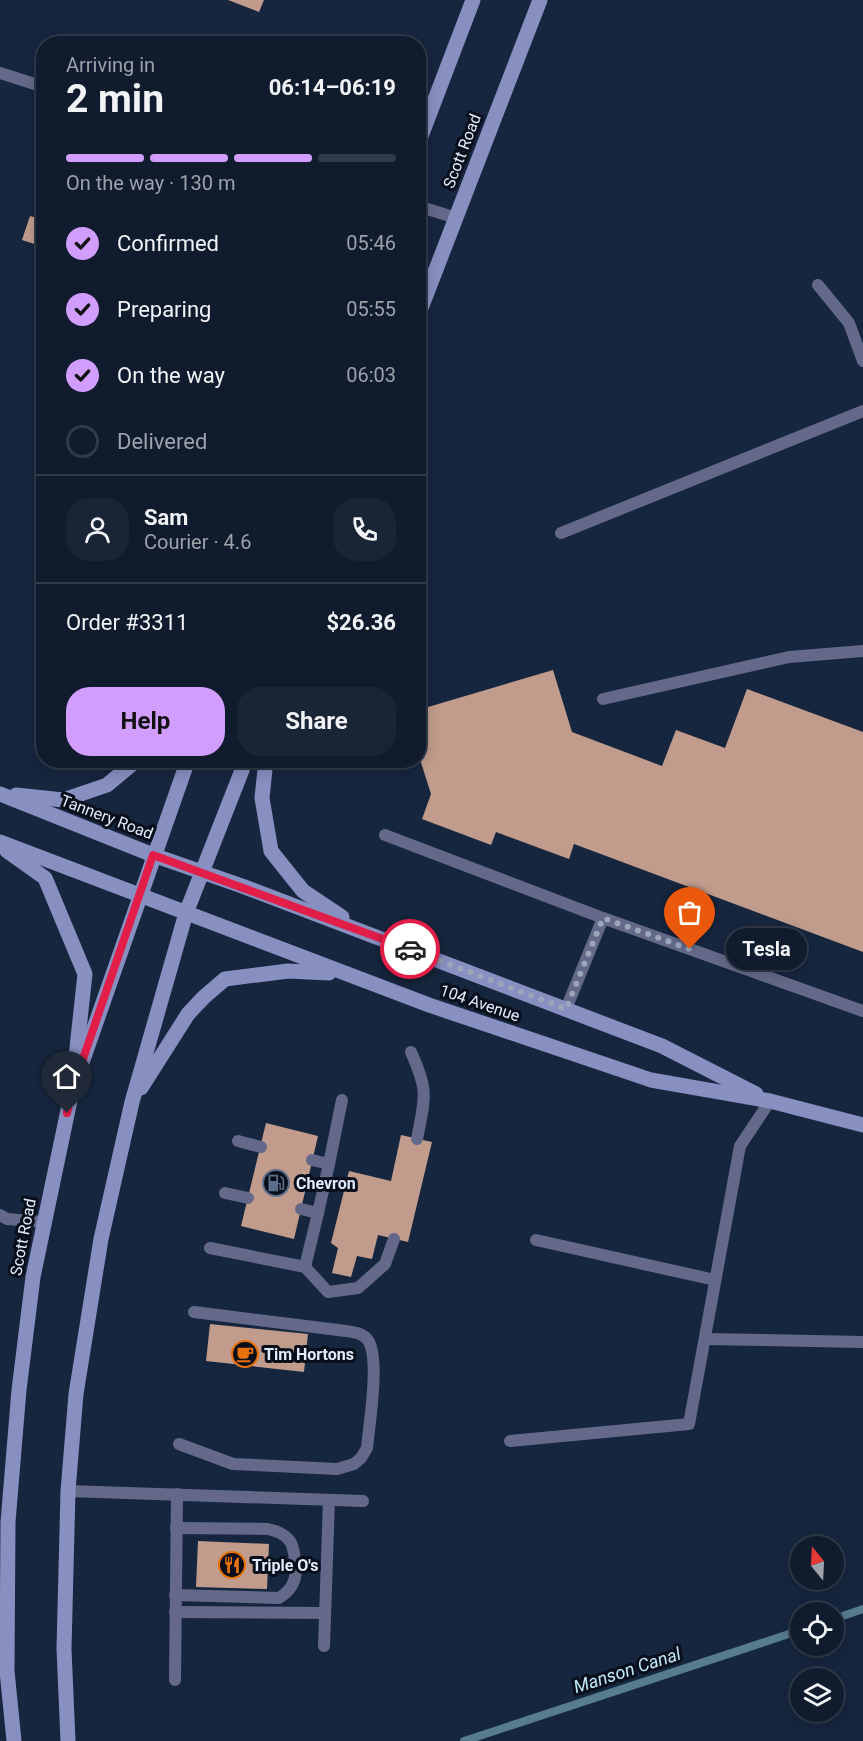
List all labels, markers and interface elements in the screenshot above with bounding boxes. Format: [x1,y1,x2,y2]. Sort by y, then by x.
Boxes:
text: Arriving in [66,53,155,77]
text: 06:14–06:19 [269,75,396,100]
text: 2 min [66,76,164,122]
street label: Scott Road [439,111,485,191]
text: On the way · 130 m [66,171,235,195]
icon: check [66,227,99,260]
text: Confirmed [117,231,219,256]
text: 05:46 [346,231,396,255]
icon: check [66,293,99,326]
text: Preparing [117,297,211,322]
text: 05:55 [346,297,396,321]
icon: check [66,359,99,392]
text: On the way [117,363,225,388]
text: 06:03 [346,363,396,387]
text: Delivered [117,429,207,454]
button: person [66,498,129,561]
button: phone [333,498,396,561]
text: Sam [144,505,188,530]
text: Courier · 4.6 [144,530,251,554]
text: Order #3311 [66,610,188,635]
text: $26.36 [327,610,396,635]
button: Help [66,687,225,756]
button: Share [237,687,396,756]
street label: Tannery Road [58,791,156,843]
pin [664,887,715,949]
icon: bag [673,896,706,929]
courier [380,919,440,979]
callout: Tesla [726,928,807,970]
icon: car [394,933,427,966]
text: Tesla [742,937,791,961]
street label: 104 Avenue [438,980,522,1026]
pin [41,1051,92,1113]
icon: home [50,1060,83,1093]
fuel station icon: Chevron [261,1168,291,1198]
place label: Chevron [296,1174,356,1193]
street label: Scott Road [6,1197,40,1277]
cafe icon: Tim Hortons [230,1339,260,1369]
place label: Tim Hortons [264,1345,354,1364]
north arrow [790,1536,844,1590]
map controls [790,1536,844,1722]
restaurant icon: Triple O's [217,1550,247,1580]
place label: Triple O's [252,1556,318,1575]
button: locate [790,1602,844,1656]
water label: Manson Canal [571,1643,684,1697]
button: layers [790,1668,844,1722]

